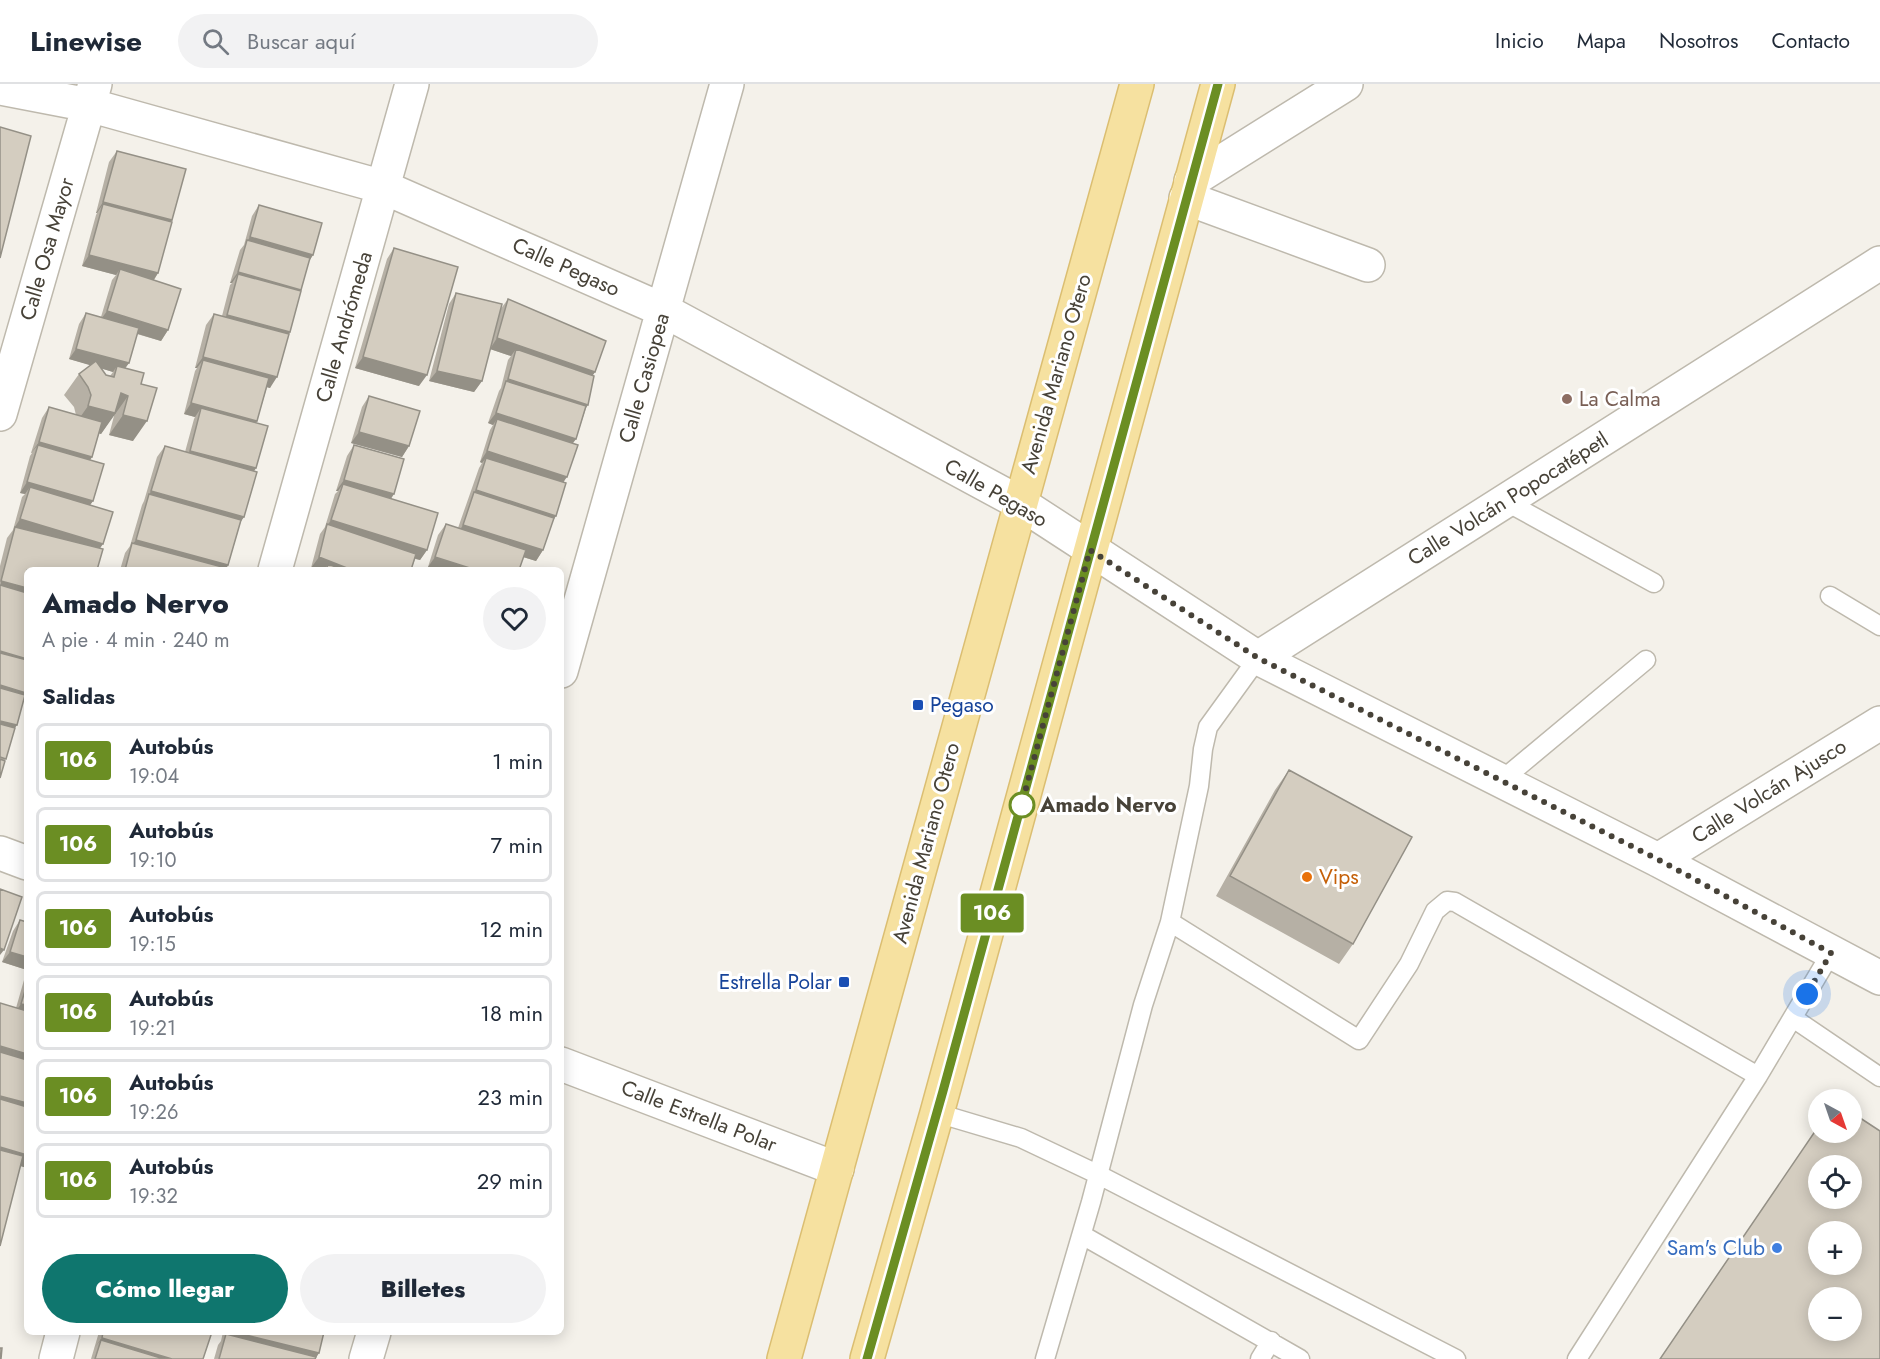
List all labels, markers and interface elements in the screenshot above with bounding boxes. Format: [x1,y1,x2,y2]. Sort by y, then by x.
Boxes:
search box [178,14,598,68]
text: Linewise [30,21,142,62]
icon: search [199,25,232,58]
text: Buscar aquí [247,25,355,57]
text: Inicio [1495,26,1544,56]
text: Mapa [1577,26,1626,56]
text: Nosotros [1659,26,1738,56]
text: Contacto [1771,26,1850,56]
street label: Calle Osa Mayor [12,173,82,324]
street label: Calle Pegaso [507,230,625,304]
street label: Calle Andrómeda [308,248,380,406]
street label: Avenida Mariano Otero [1013,270,1099,478]
street label: Calle Casiopea [611,309,677,447]
place label: La Calma [1579,384,1661,414]
marker: La Calma [1560,392,1574,406]
street label: Calle Volcán Popocatépetl [1402,425,1614,573]
street label: Calle Pegaso [939,451,1053,535]
text: Amado Nervo [42,583,229,624]
button: heart [483,587,546,650]
text: A pie · 4 min · 240 m [42,626,230,655]
text: Salidas [42,680,115,712]
place label: Pegaso [930,690,994,720]
marker: Pegaso [911,698,925,712]
text: Autobús [129,730,214,762]
street label: Calle Volcán Ajusco [1686,731,1852,851]
street label: Avenida Mariano Otero [885,739,967,947]
text: 106 [59,745,97,775]
text: 1 min [492,745,543,777]
text: 19:04 [129,762,179,791]
place label: Amado Nervo [1039,790,1177,820]
marker: Amado Nervo [1009,792,1035,818]
text: Autobús [129,814,214,846]
text: 106 [59,829,97,859]
text: 7 min [490,829,543,861]
text: 19:10 [129,846,177,875]
place label: Vips [1319,862,1359,892]
marker: Vips [1300,870,1314,884]
line badge: 106 [958,894,1026,932]
text: Autobús [129,898,214,930]
text: 106 [973,898,1011,928]
text: 106 [59,913,97,943]
text: 12 min [480,913,543,945]
text: 19:15 [129,930,176,959]
place label: Estrella Polar [719,967,833,997]
marker: Estrella Polar [837,975,851,989]
your location [1792,979,1822,1009]
text: Autobús [129,982,214,1014]
text: 106 [59,997,97,1027]
text: 18 min [480,997,543,1029]
text: 19:21 [129,1014,176,1043]
text: Autobús [129,1066,214,1098]
street label: Calle Estrella Polar [617,1073,782,1160]
text: 106 [59,1081,97,1111]
text: 23 min [477,1081,543,1113]
north arrow [1808,1089,1862,1143]
map controls [1808,1089,1862,1341]
text: 19:26 [129,1098,178,1127]
text: Autobús [129,1150,214,1182]
button: locate [1808,1155,1862,1209]
text: 106 [59,1165,97,1195]
text: 29 min [477,1165,543,1197]
text: 19:32 [129,1182,178,1211]
button: + [1808,1221,1862,1275]
place label: Sam's Club [1667,1233,1765,1263]
marker: Sam's Club [1770,1241,1784,1255]
button: Cómo llegar [42,1254,288,1323]
button: Billetes [300,1254,546,1323]
button: − [1808,1287,1862,1341]

